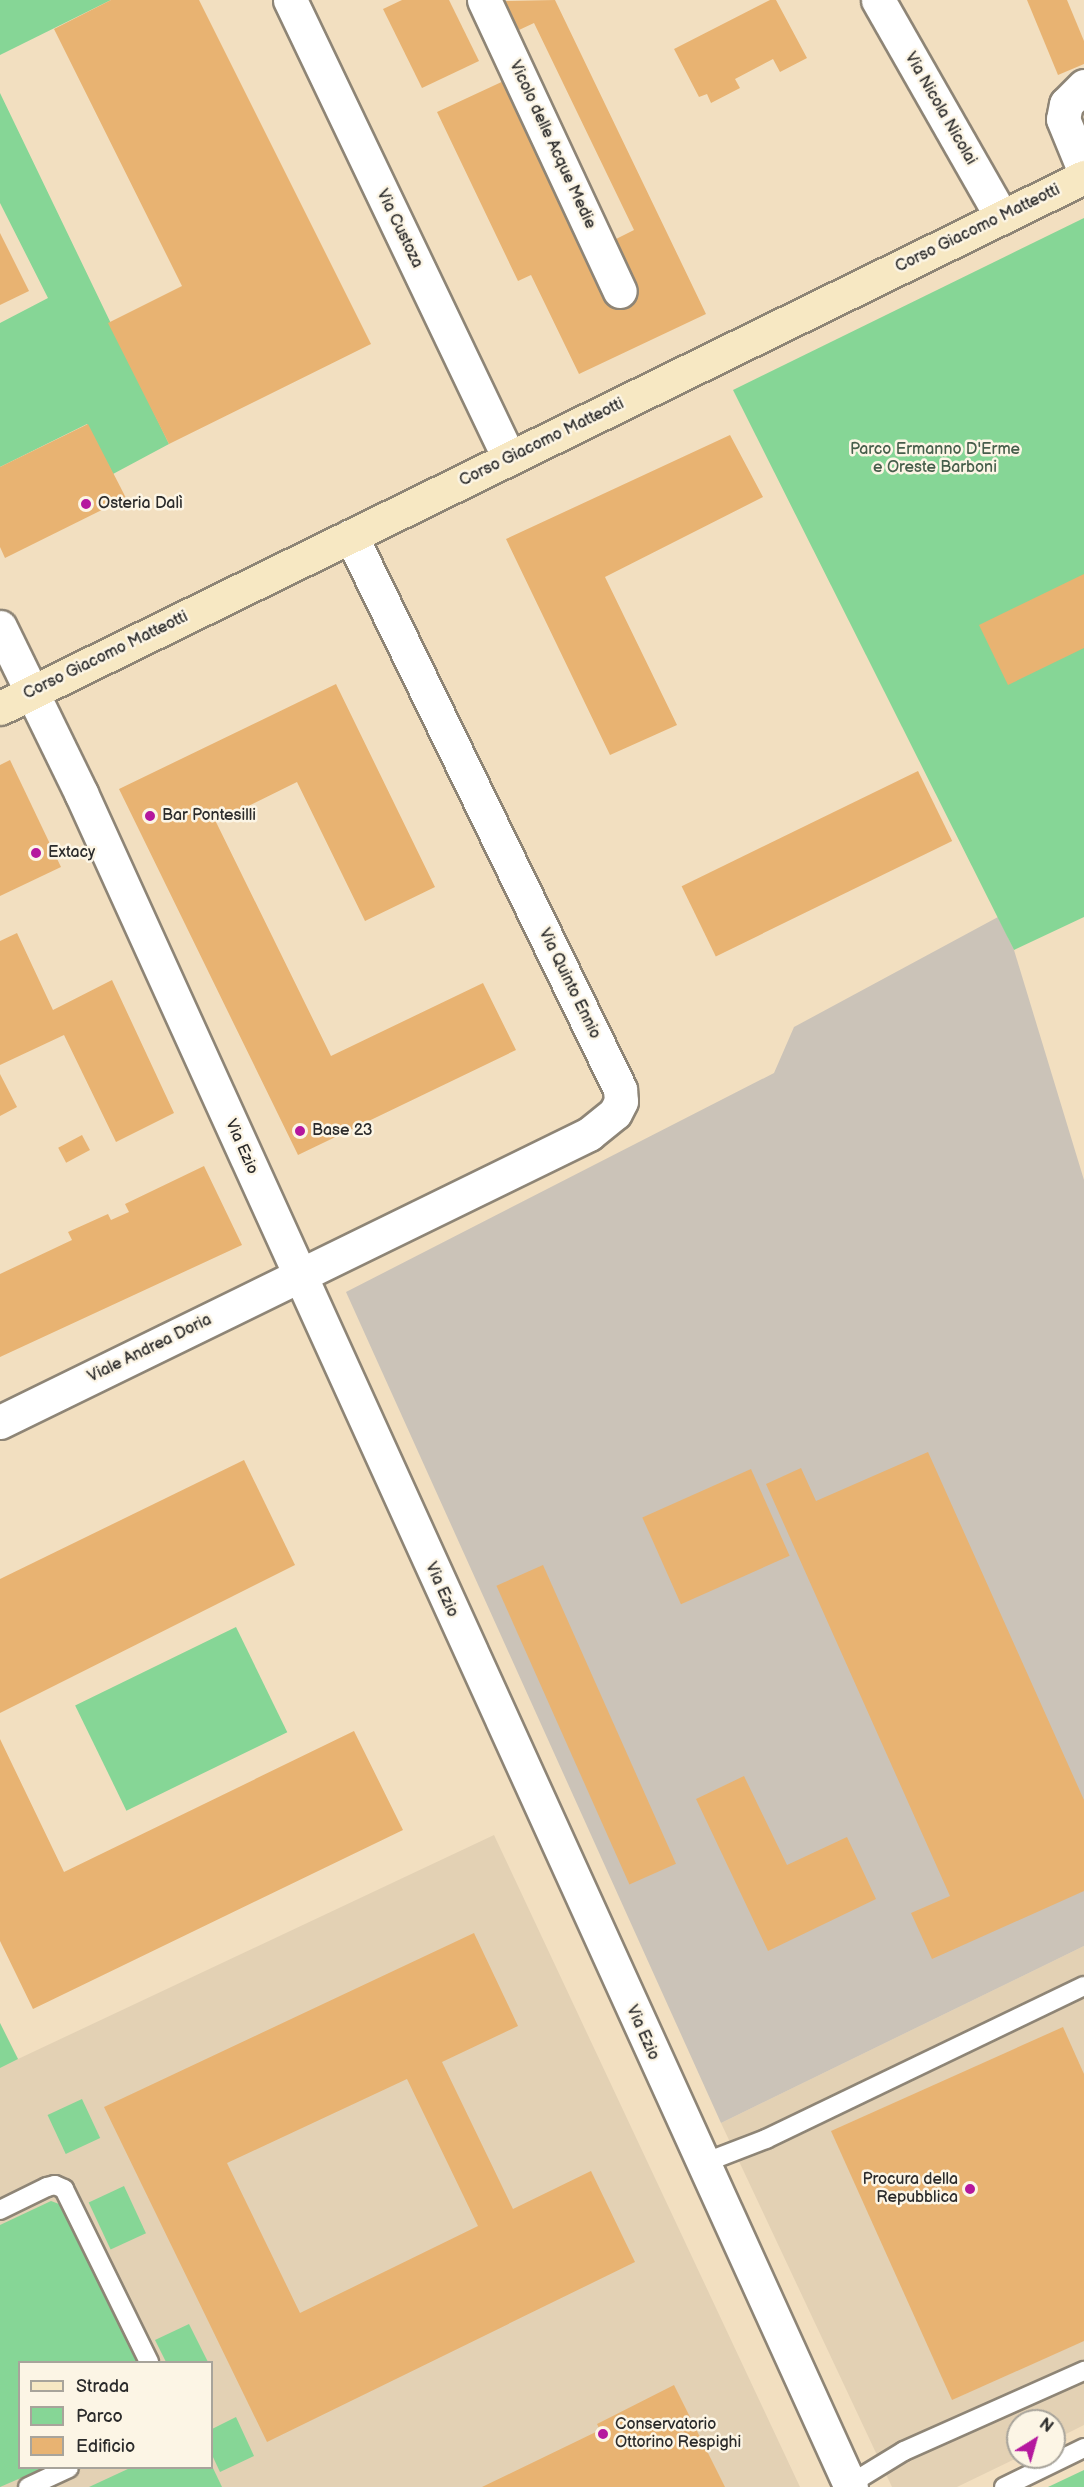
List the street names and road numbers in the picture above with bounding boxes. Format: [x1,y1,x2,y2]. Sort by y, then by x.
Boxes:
street label: Via Nicola Nicolai [900,49,980,169]
street label: Vicolo delle Acque Medie [505,58,599,232]
street label: Corso Giacomo Matteotti [893,181,1063,277]
street label: Via Custoza [372,187,426,271]
street label: Corso Giacomo Matteotti [457,395,627,491]
street label: Corso Giacomo Matteotti [21,608,191,704]
street label: Via Quinto Ennio [534,926,604,1042]
street label: Via Ezio [220,1117,262,1177]
street label: Viale Andrea Doria [85,1311,215,1387]
street label: Via Ezio [420,1560,462,1620]
street label: Via Ezio [621,2003,663,2063]

